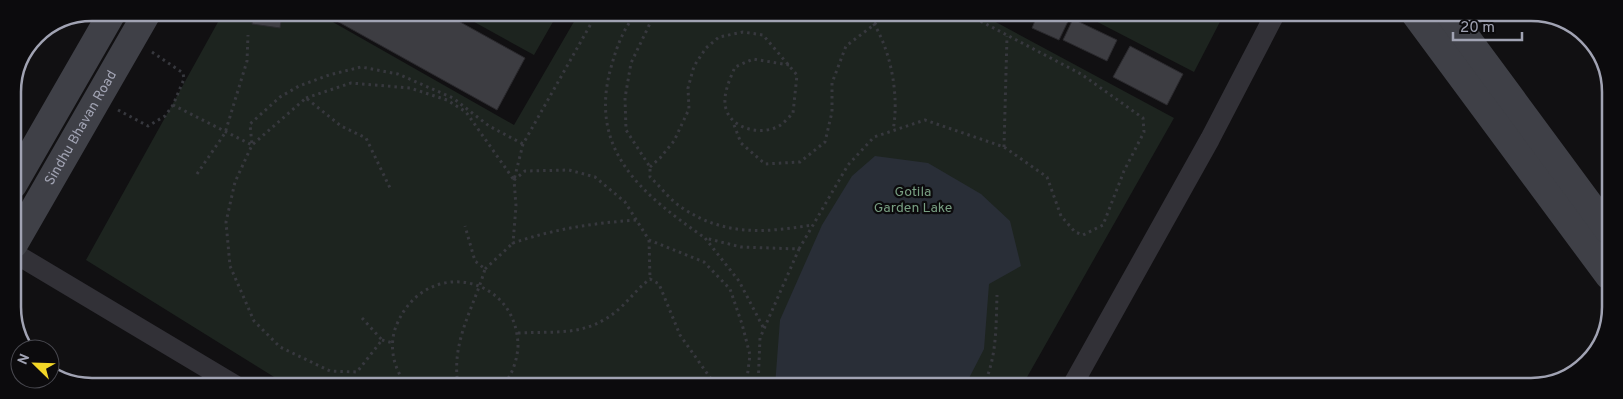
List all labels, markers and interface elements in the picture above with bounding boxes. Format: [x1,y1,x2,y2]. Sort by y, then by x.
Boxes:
scale bar [1453,10,1522,42]
text: 20 m [1460,19,1495,38]
street label: Sindhu Bhavan Road [41,67,121,188]
park label: Gotila Garden Lake [874,184,952,217]
north arrow [10,339,60,389]
text: N [15,352,34,367]

